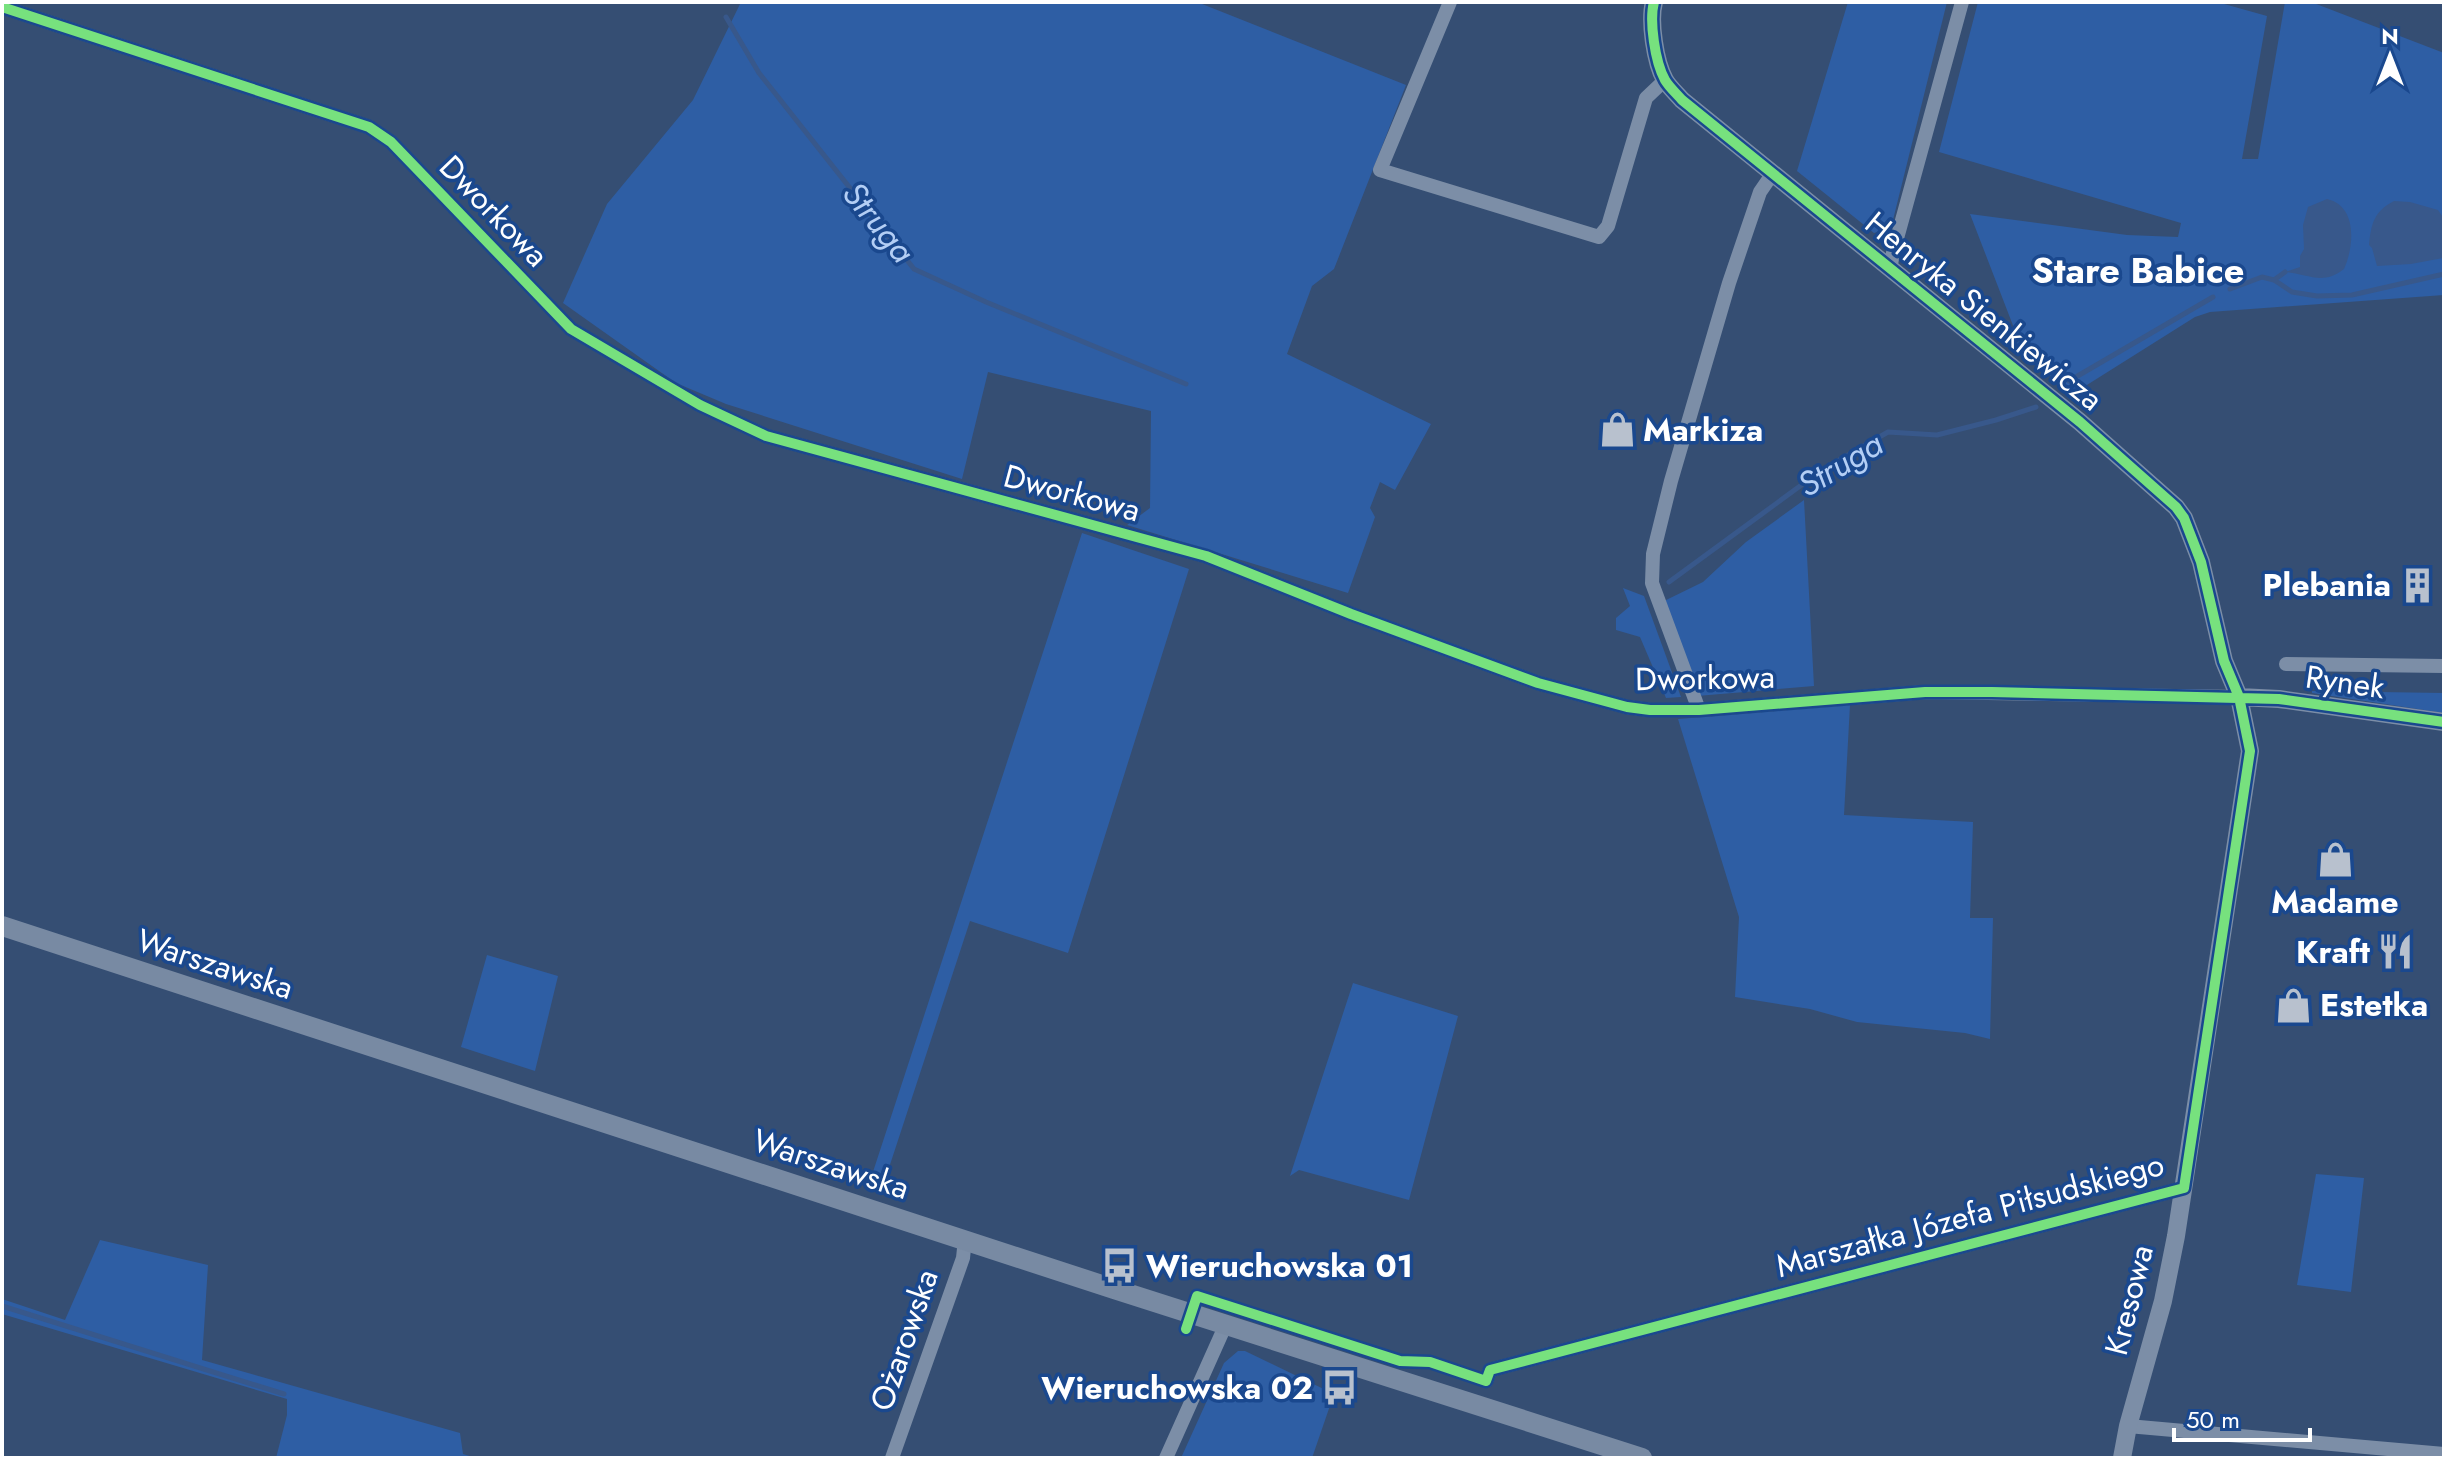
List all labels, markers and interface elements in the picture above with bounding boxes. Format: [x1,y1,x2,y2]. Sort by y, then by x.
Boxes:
north arrow [2350,16,2430,96]
text: N [2381,20,2399,52]
street label: Dworkowa [429,145,559,277]
water label: Struga [831,171,927,274]
street label: Henryka Sienkiewicza [1855,201,2113,421]
district label: Stare Babice [2032,244,2244,296]
place label: Markiza [1643,407,1763,453]
shop icon: Markiza [1598,411,1636,449]
water label: Struga [1788,420,1893,509]
street label: Dworkowa [999,453,1145,533]
place label: Plebania [2263,562,2391,608]
building icon: Plebania [2398,566,2436,604]
street label: Dworkowa [1635,654,1775,702]
street label: Rynek [2302,654,2388,710]
shop icon: Madame [2316,841,2354,879]
place label: Madame [2271,879,2399,925]
street label: Warszawska [131,917,299,1011]
place label: Kraft [2296,929,2371,975]
restaurant icon: Kraft [2377,933,2415,971]
place label: Estetka [2320,982,2428,1028]
shop icon: Estetka [2275,986,2313,1024]
street label: Warszawska [747,1117,915,1211]
street label: Marszałka Józefa Piłsudskiego [1771,1141,2169,1289]
street label: Kresowa [2093,1240,2165,1360]
place label: Wieruchowska 01 [1146,1243,1413,1289]
bus stop icon: Wieruchowska 01 [1101,1247,1139,1285]
street label: Ożarowska [858,1263,950,1417]
place label: Wieruchowska 02 [1041,1365,1313,1411]
bus stop icon: Wieruchowska 02 [1320,1369,1358,1407]
scale bar [2174,1392,2310,1442]
text: 50 m [2186,1402,2240,1437]

